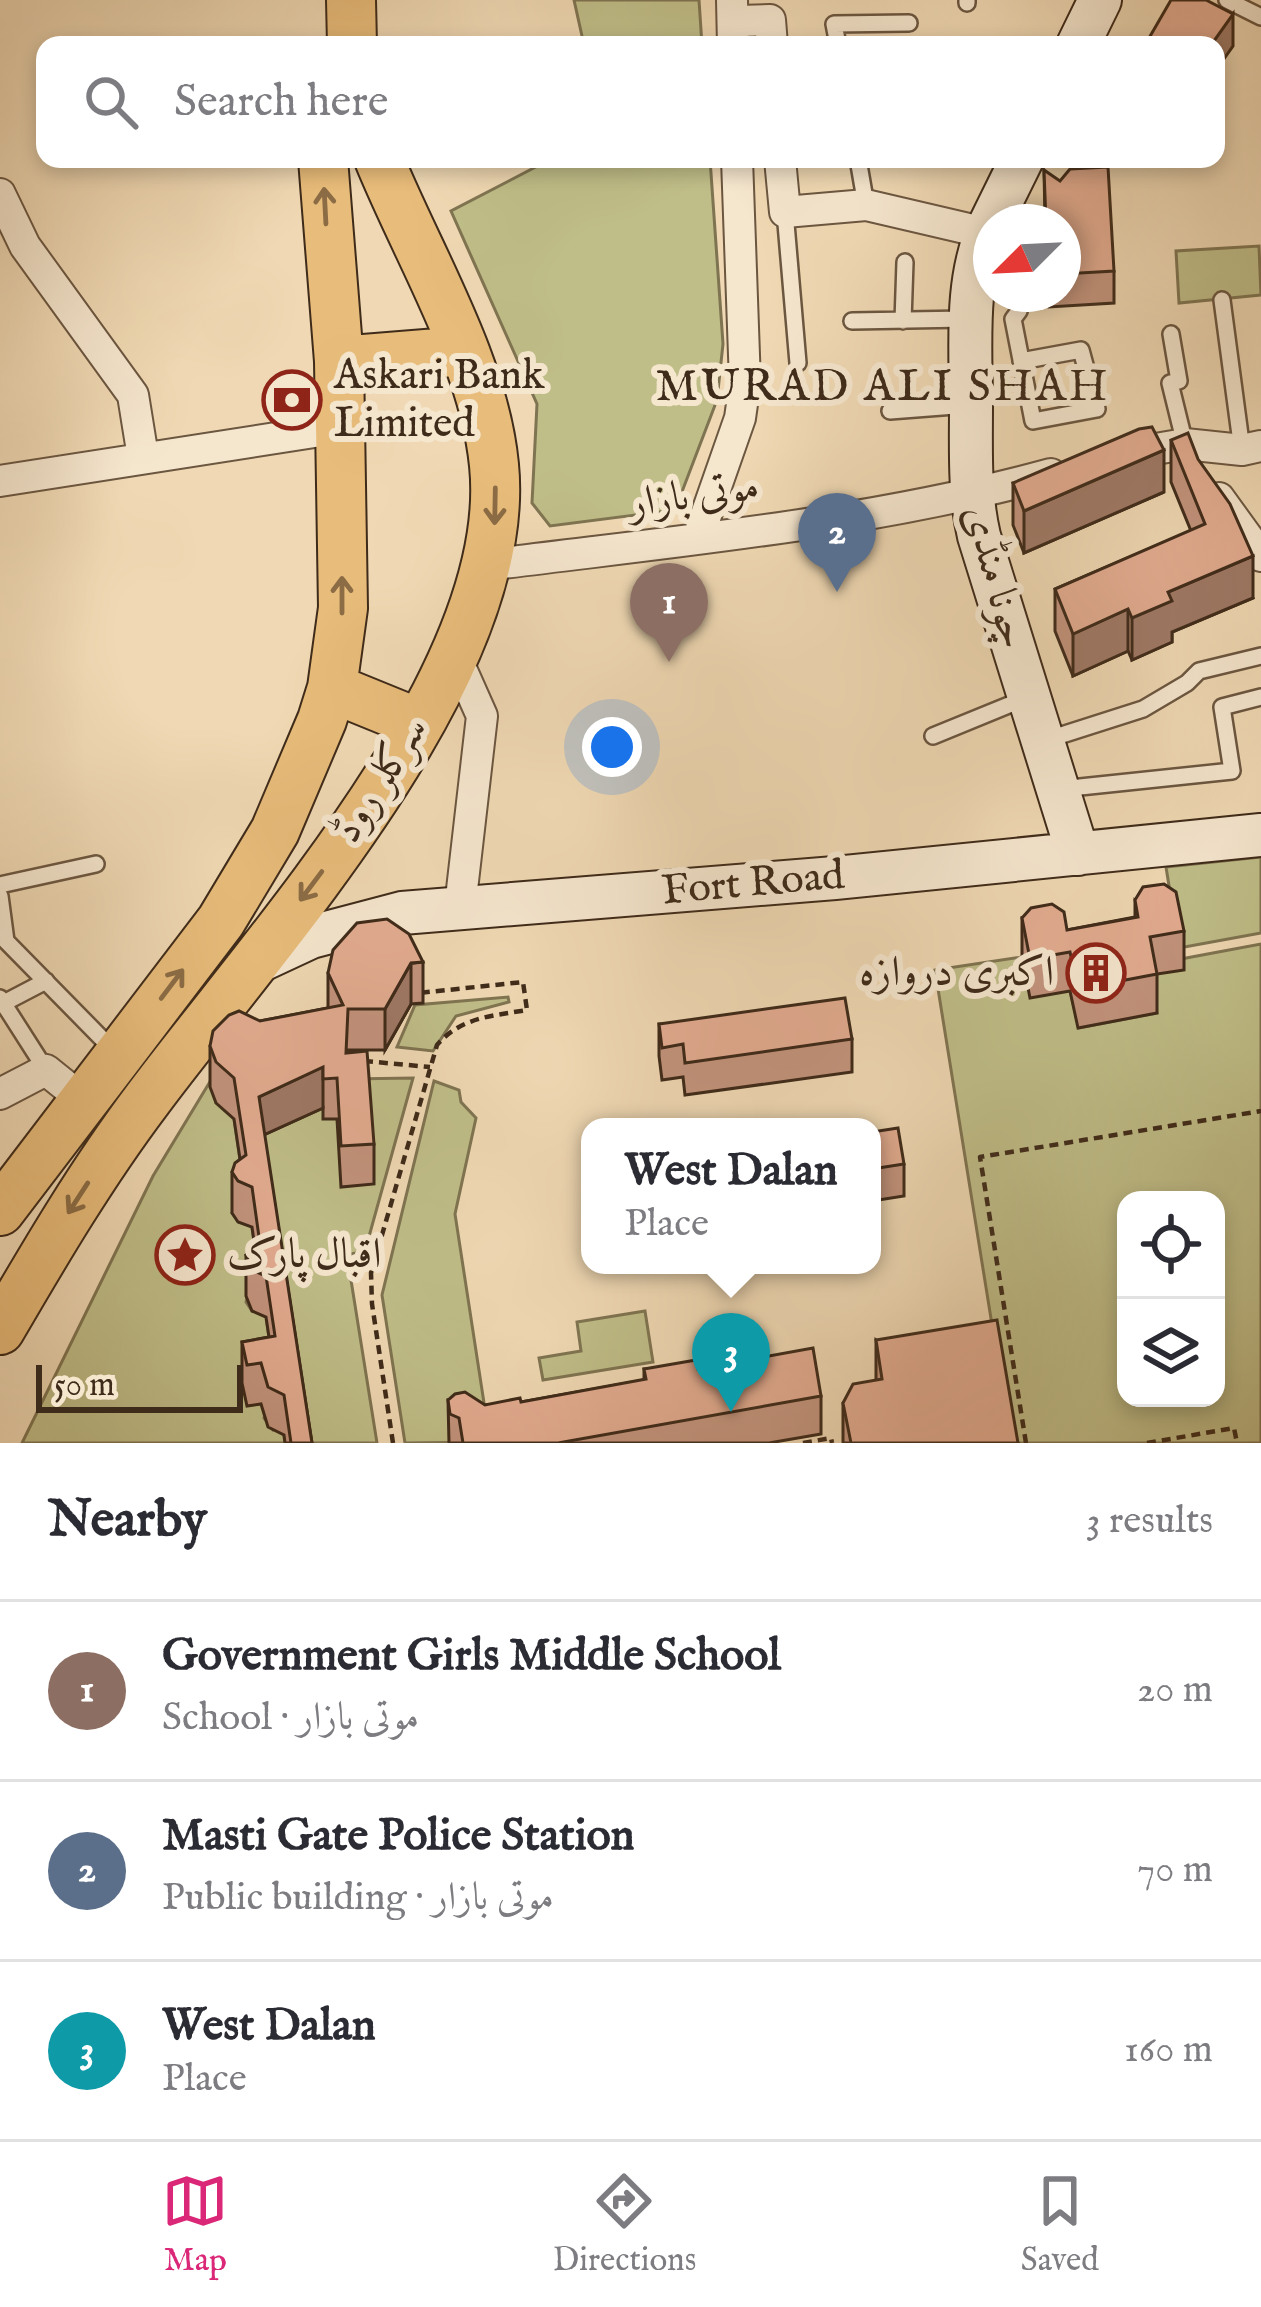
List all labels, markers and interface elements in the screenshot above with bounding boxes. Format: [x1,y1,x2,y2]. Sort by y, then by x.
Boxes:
search box [36,36,1225,168]
icon: search [78,69,144,135]
text: Search here [174,74,388,131]
one-way arrow [314,187,337,226]
north arrow [973,204,1081,312]
place label: Askari Bank Limited [333,350,545,451]
district label: MURAD ALI SHAH [656,359,1110,416]
bank icon: Askari Bank Limited [261,369,323,431]
street label: موتی بازار [621,461,763,532]
one-way arrow [484,486,506,525]
pin: 2 [798,493,876,592]
street label: چونا منڈی [950,499,1040,655]
pin: 1 [630,563,708,662]
one-way arrow [331,576,354,615]
street label: سرکلر روڈ [321,706,441,854]
your location [582,717,642,777]
street label: Fort Road [660,850,847,918]
one-way arrow [299,870,325,902]
building icon: اکبری دروازہ [1065,942,1127,1004]
place label: اکبری دروازہ [859,947,1054,1000]
one-way arrow [159,968,185,1000]
popup [581,1118,881,1274]
text: West Dalan [624,1143,838,1200]
one-way arrow [65,1181,90,1215]
map controls [1117,1191,1225,1407]
button: locate [1117,1191,1225,1299]
text: Place [624,1200,709,1249]
place icon: اقبال پارک [154,1224,216,1286]
place label: اقبال پارک [227,1229,382,1283]
button: layers [1117,1299,1225,1407]
pin: 3 [692,1313,770,1412]
scale bar [36,1359,243,1412]
text: 50 m [54,1365,115,1407]
text: Nearby [48,1489,207,1554]
text: 3 results [1086,1497,1213,1546]
text: Government Girls Middle School [162,1628,781,1685]
text: 1 [80,1666,94,1715]
text: 20 m [1137,1666,1213,1715]
text: School · موتی بازار [162,1694,419,1743]
text: Masti Gate Police Station [162,1808,635,1865]
text: 2 [78,1846,96,1895]
text: 70 m [1137,1846,1213,1895]
text: Public building · موتی بازار [162,1874,554,1923]
text: West Dalan [162,1998,376,2055]
text: 3 [80,2026,94,2075]
text: 160 m [1124,2026,1213,2075]
text: Place [162,2055,247,2104]
tab: Map [162,2168,228,2282]
tab: Directions [553,2168,696,2282]
tab: Saved [1021,2168,1099,2282]

